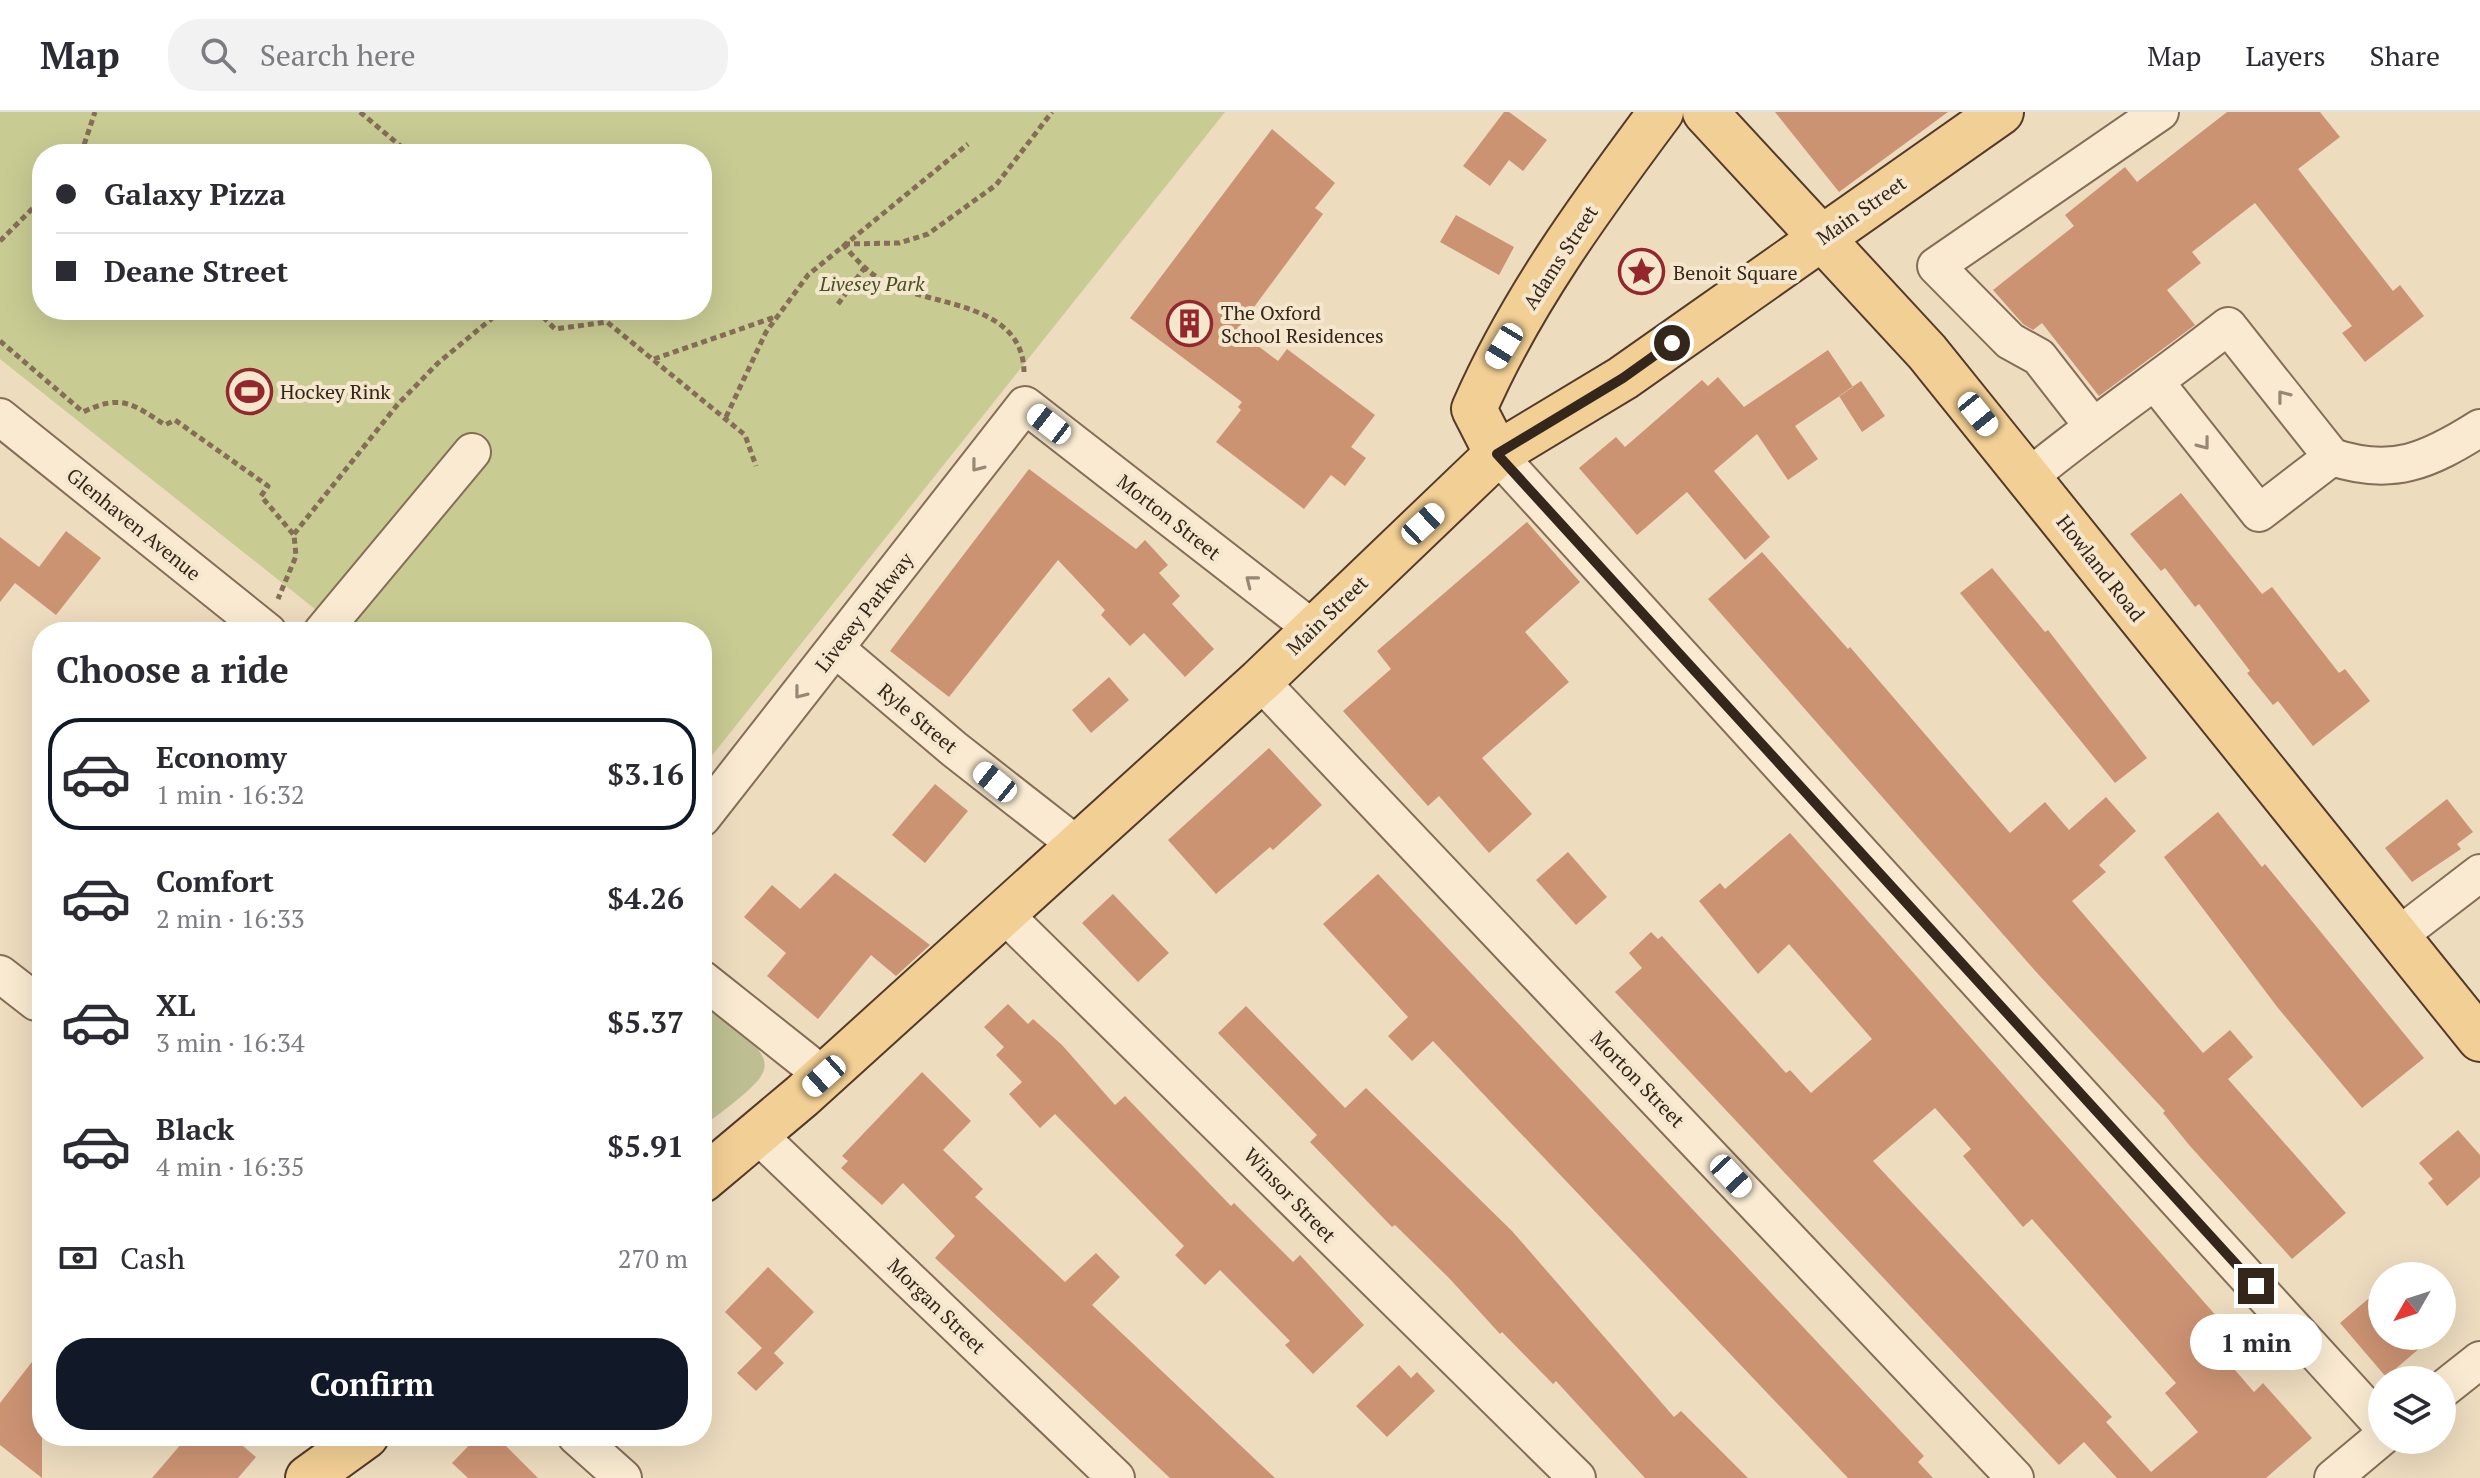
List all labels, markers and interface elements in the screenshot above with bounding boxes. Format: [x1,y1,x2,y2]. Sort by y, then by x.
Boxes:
search box [168,19,728,91]
text: Map [40,30,120,80]
icon: search [196,33,240,77]
text: Search here [260,35,416,75]
text: Map [2147,37,2201,74]
text: Layers [2245,37,2326,74]
text: Share [2370,37,2440,74]
street label: Main Street [1811,169,1912,251]
text: Galaxy Pizza [104,174,286,214]
street label: Adams Street [1516,199,1604,314]
place icon: Benoit Square [1618,248,1666,296]
text: Deane Street [104,251,288,291]
place label: Benoit Square [1673,259,1798,286]
park label: Livesey Park [819,270,925,297]
place label: The Oxford School Residences [1221,299,1384,349]
building icon: The Oxford School Residences [1166,300,1214,348]
car [1481,319,1527,373]
route start [1654,325,1690,361]
sports icon: Hockey Rink [225,367,273,415]
place label: Hockey Rink [280,378,391,405]
car [1954,388,2002,440]
one-way arrow [2279,390,2293,405]
car [1023,400,1075,448]
one-way arrow [2195,435,2209,450]
one-way arrow [972,458,986,472]
street label: Glenhaven Avenue [61,462,207,586]
street label: Morton Street [1112,468,1227,566]
car [1397,499,1449,549]
street label: Howland Road [2051,509,2151,627]
street label: Livesey Parkway [809,546,920,677]
street label: Main Street [1280,569,1374,661]
one-way arrow [1246,576,1261,591]
text: Choose a ride [56,646,289,693]
street label: Ryle Street [872,677,964,760]
one-way arrow [795,684,809,699]
text: Economy [156,737,287,777]
icon: car [60,738,132,810]
text: $3.16 [607,754,684,794]
car [969,758,1021,806]
text: 1 min · 16:32 [156,777,305,811]
text: Comfort [156,861,274,901]
icon: car [60,862,132,934]
text: $4.26 [607,878,684,918]
text: 2 min · 16:33 [156,901,305,935]
text: XL [156,985,195,1025]
icon: car [60,986,132,1058]
text: $5.37 [607,1002,684,1042]
text: 3 min · 16:34 [156,1025,305,1059]
street label: Morton Street [1585,1025,1691,1134]
car [798,1051,850,1101]
text: Black [156,1109,234,1149]
icon: car [60,1110,132,1182]
text: $5.91 [607,1126,684,1166]
street label: Winsor Street [1238,1142,1343,1249]
text: 4 min · 16:35 [156,1149,305,1183]
car [1706,1150,1756,1202]
icon: cash [56,1236,100,1280]
text: Cash [120,1238,185,1278]
text: 270 m [618,1241,688,1275]
street label: Morgan Street [882,1252,992,1360]
north arrow [2368,1262,2456,1350]
map controls [2368,1262,2456,1454]
route end [2238,1268,2274,1304]
callout: 1 min [2190,1314,2322,1370]
text: 1 min [2220,1325,2292,1359]
button: Confirm [56,1338,688,1430]
button: layers [2368,1366,2456,1454]

